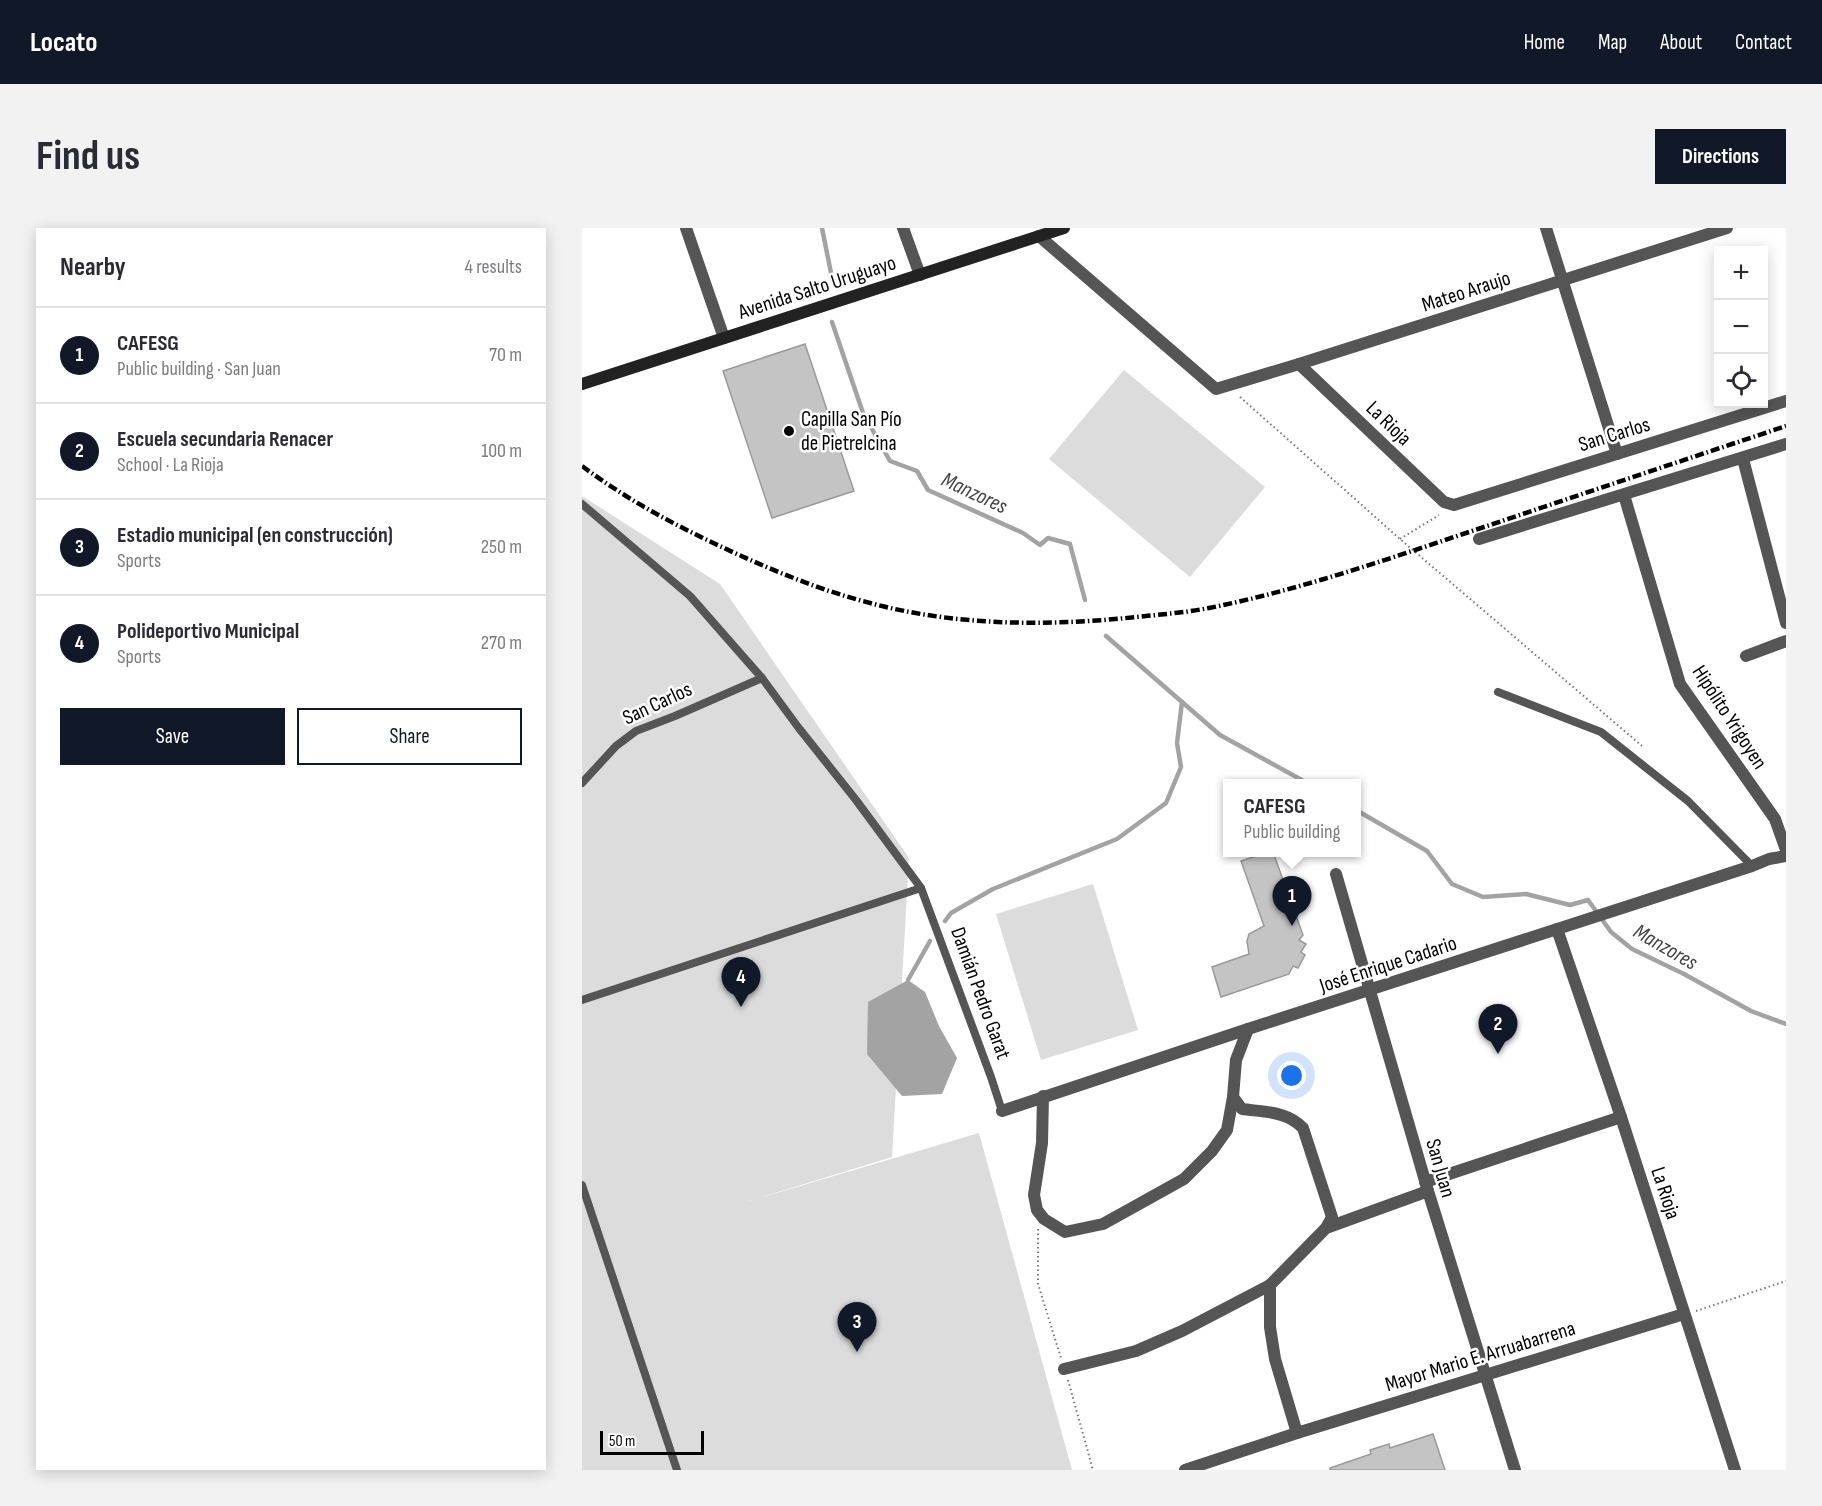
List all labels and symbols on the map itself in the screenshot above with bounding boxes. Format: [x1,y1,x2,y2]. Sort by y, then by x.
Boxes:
street label: Avenida Salto Uruguayo [734,250,899,325]
street label: Mateo Araujo [1419,265,1514,318]
street label: La Rioja [1361,396,1417,451]
place label: Capilla San Pío de Pietrelcina [801,407,902,456]
street label: San Carlos [1575,412,1653,457]
marker: Capilla San Pío de Pietrelcina [782,424,796,438]
water label: Manzores [937,466,1012,520]
street label: Hipólito Yrigoyen [1687,661,1772,774]
street label: San Carlos [619,677,696,730]
pin: 1 [1272,876,1312,926]
water label: Manzores [1628,918,1702,977]
street label: Damián Pedro Garat [945,924,1016,1063]
street label: José Enrique Cadario [1316,931,1460,999]
pin: 4 [722,958,760,1007]
pin: 2 [1478,1004,1518,1054]
your location [1277,1061,1306,1090]
street label: San Juan [1420,1136,1461,1200]
street label: La Rioja [1645,1164,1686,1222]
pin: 3 [838,1302,876,1352]
street label: Mayor Mario E. Arruabarrena [1382,1316,1578,1397]
scale bar [600,1428,704,1456]

